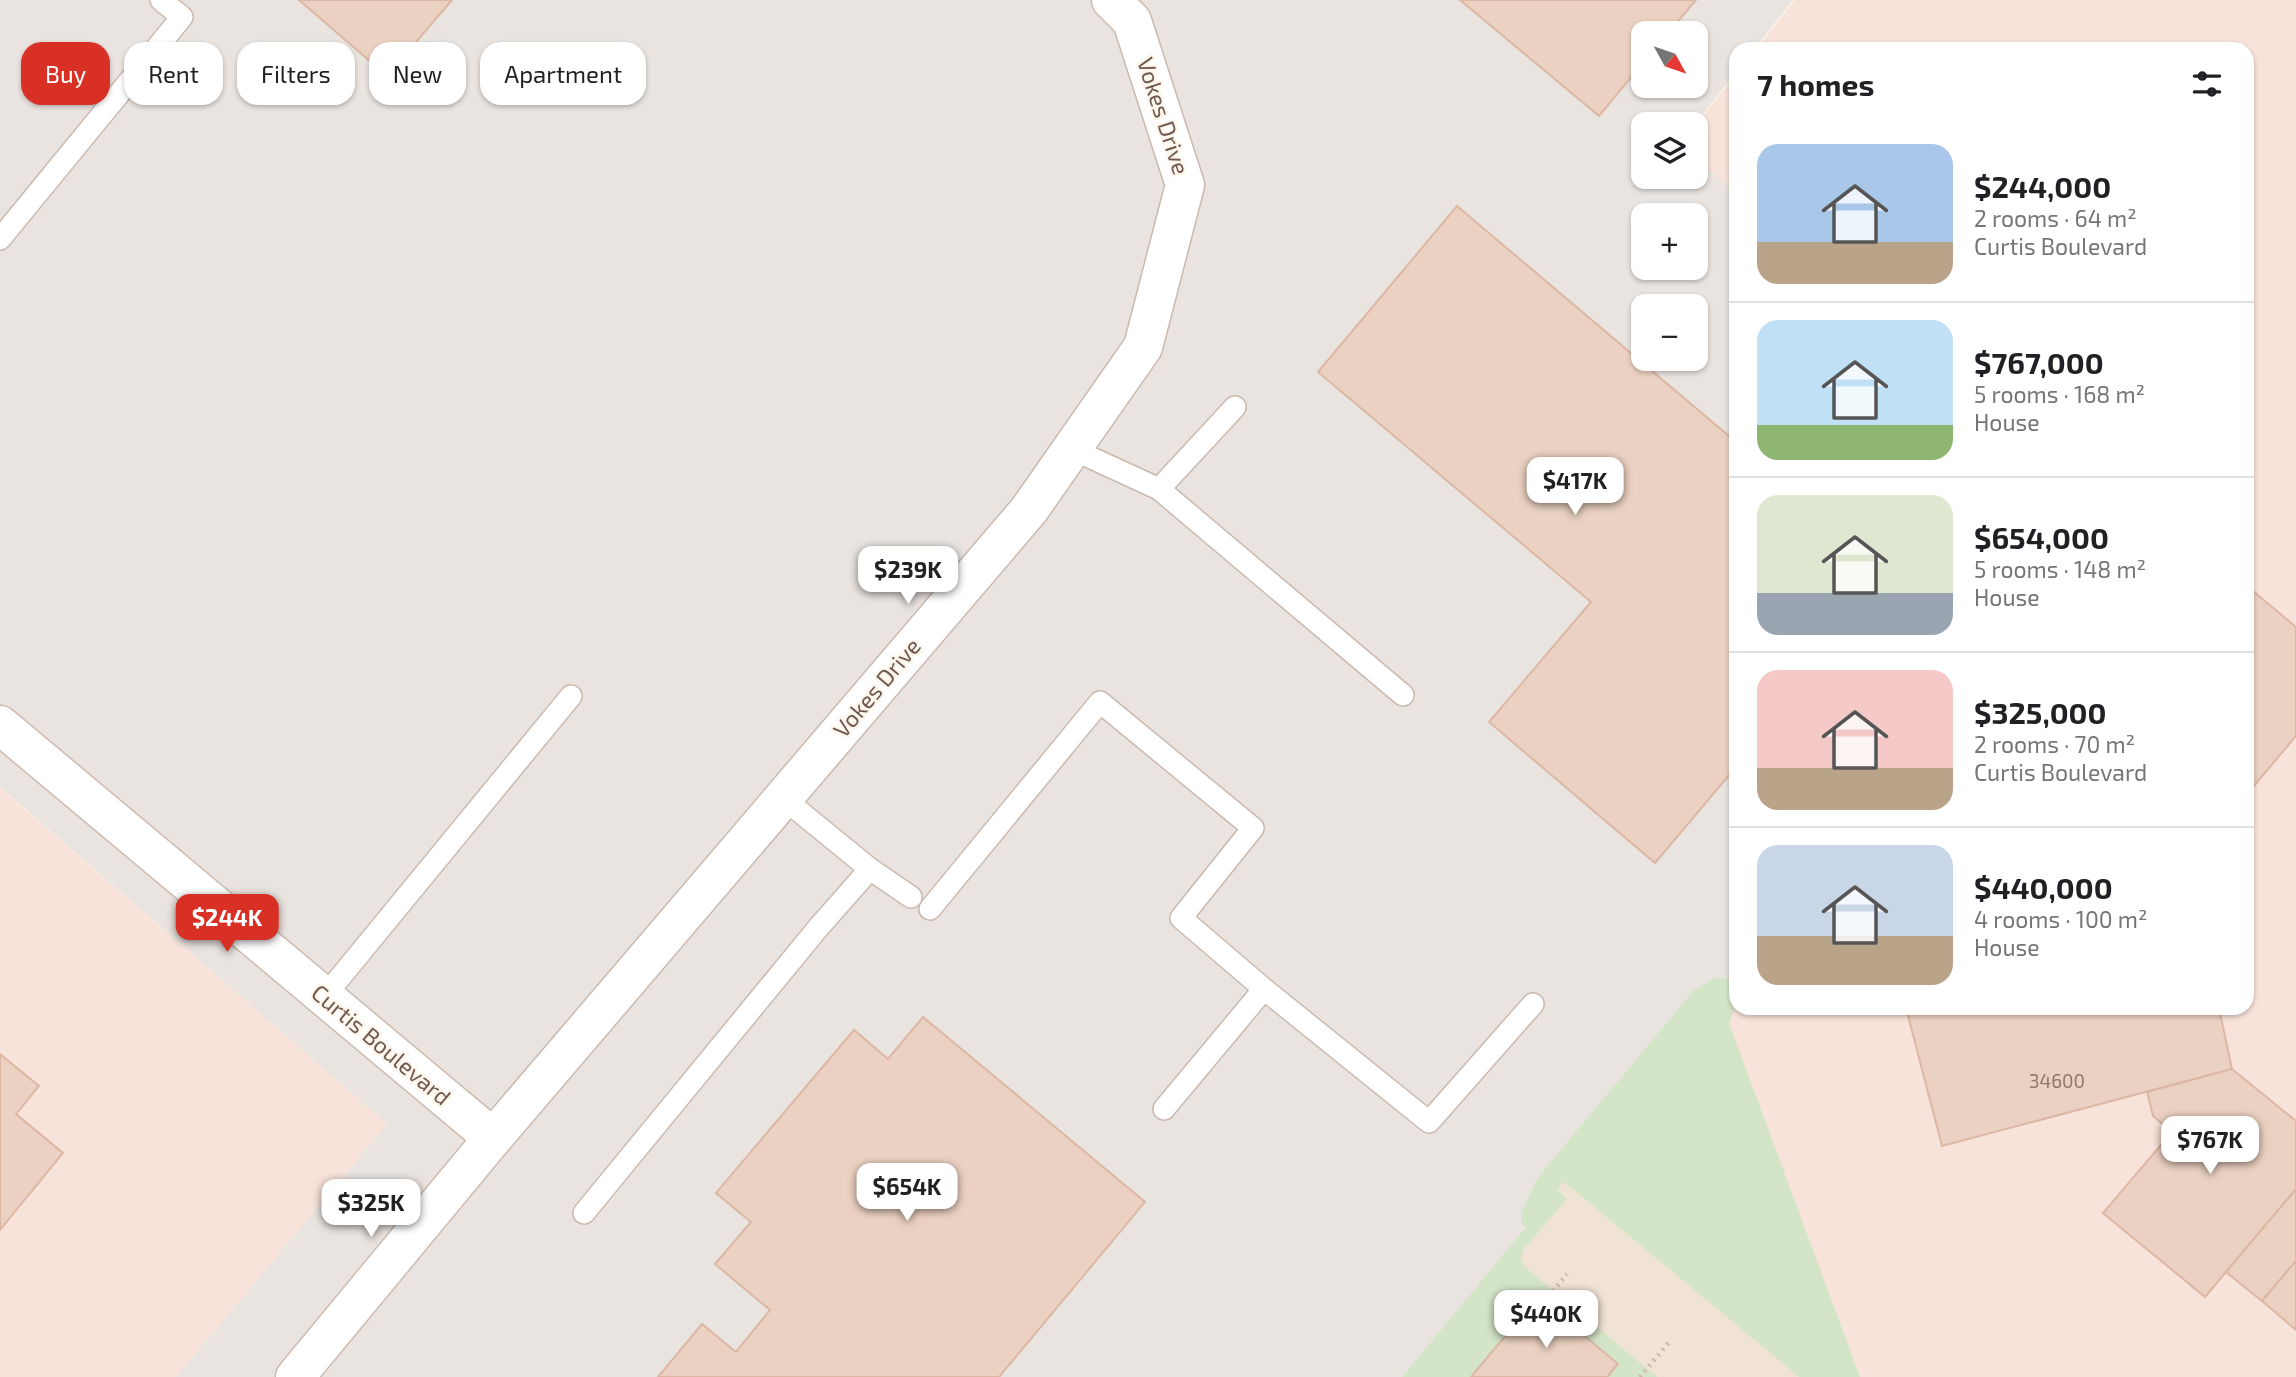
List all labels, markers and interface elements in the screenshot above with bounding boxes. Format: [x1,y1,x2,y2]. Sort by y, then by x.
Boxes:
north arrow [1631,21,1708,98]
map controls [1631,21,1708,371]
chip: Buy [21,42,110,105]
chip: Rent [124,42,223,105]
chip: Filters [237,42,355,105]
chip: New [369,42,466,105]
chip: Apartment [480,42,646,105]
street label: Vokes Drive [1132,54,1196,178]
icon: filters [2188,65,2226,103]
text: 7 homes [1757,66,1874,102]
button: layers [1631,112,1708,189]
text: $244,000 [1974,168,2111,204]
icon: home [1813,172,1897,256]
button: + [1631,203,1708,280]
text: 2 rooms · 64 m² [1974,204,2137,232]
text: Curtis Boulevard [1974,232,2147,260]
button: − [1631,294,1708,371]
text: $767,000 [1974,344,2104,380]
icon: home [1813,348,1897,432]
text: 5 rooms · 168 m² [1974,380,2145,408]
text: House [1974,408,2040,436]
pin: $417K [1526,458,1624,517]
text: $417K [1543,466,1607,494]
text: $654,000 [1974,519,2109,555]
icon: home [1813,523,1897,607]
pin: $239K [859,546,957,606]
text: $239K [874,555,942,583]
text: 5 rooms · 148 m² [1974,555,2146,583]
text: House [1974,583,2040,611]
street label: Vokes Drive [827,632,926,743]
text: $325,000 [1974,694,2106,730]
icon: home [1813,698,1897,782]
text: 2 rooms · 70 m² [1974,730,2135,758]
text: Curtis Boulevard [1974,758,2147,786]
text: $440,000 [1974,869,2113,905]
icon: home [1813,873,1897,957]
pin: $244K [178,894,276,954]
text: $244K [192,903,262,931]
text: 4 rooms · 100 m² [1974,905,2148,933]
text: House [1974,933,2040,961]
street label: Curtis Boulevard [306,978,457,1111]
house number: 34600 [2029,1069,2085,1092]
pin: $767K [2161,1116,2259,1176]
text: $767K [2177,1125,2243,1153]
pin: $654K [858,1164,956,1223]
text: $654K [873,1172,941,1200]
pin: $325K [322,1180,420,1239]
text: $325K [337,1188,405,1216]
pin: $440K [1497,1290,1595,1350]
text: $440K [1510,1299,1582,1327]

